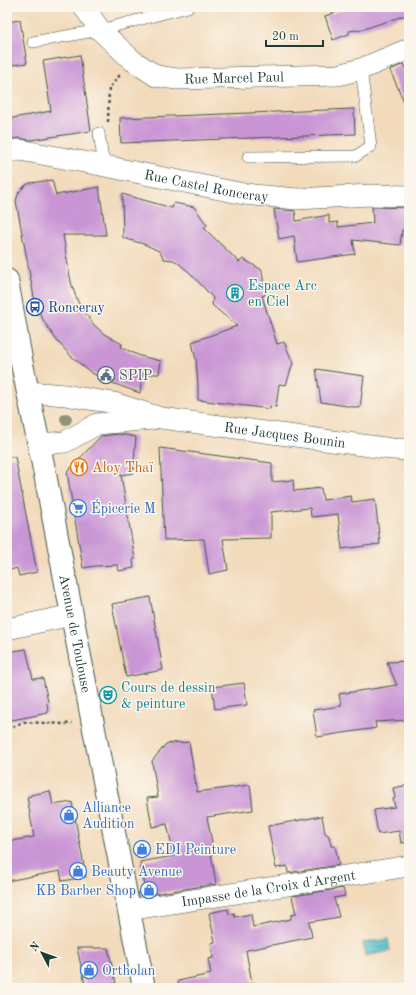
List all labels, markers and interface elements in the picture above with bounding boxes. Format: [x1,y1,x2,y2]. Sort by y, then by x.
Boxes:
scale bar [266,22,323,48]
text: 20 m [272,31,299,43]
street label: Rue Marcel Paul [184,70,284,87]
street label: Rue Castel Ronceray [143,168,270,204]
place label: Espace Arc en Ciel [248,279,317,309]
building icon: Espace Arc en Ciel [225,283,245,303]
bus stop icon: Ronceray [25,297,45,317]
place label: Ronceray [48,301,106,315]
public building icon: SPIP [96,365,116,385]
place label: SPIP [119,369,152,383]
street label: Rue Jacques Bounin [223,421,347,451]
restaurant icon: Aloy Thaï [69,457,89,477]
place label: Aloy Thaï [92,461,153,475]
supermarket icon: Épicerie M [68,498,88,518]
place label: Épicerie M [91,499,156,516]
street label: Avenue de Toulouse [56,573,93,694]
place label: Cours de dessin & peinture [121,681,216,711]
theatre icon: Cours de dessin & peinture [98,685,118,705]
place label: Alliance Audition [82,801,135,831]
shop icon: Alliance Audition [59,805,79,825]
shop icon: EDI Peinture [132,839,152,859]
place label: EDI Peinture [155,843,236,857]
shop icon: Beauty Avenue [68,861,88,881]
place label: Beauty Avenue [91,865,182,879]
street label: Impasse de la Croix d'Argent [180,868,357,910]
shop icon: KB Barber Shop [139,880,159,900]
place label: KB Barber Shop [36,884,136,898]
north arrow [22,933,62,973]
text: N [29,940,43,954]
shop icon: Ortholan [79,960,99,980]
place label: Ortholan [102,964,156,978]

